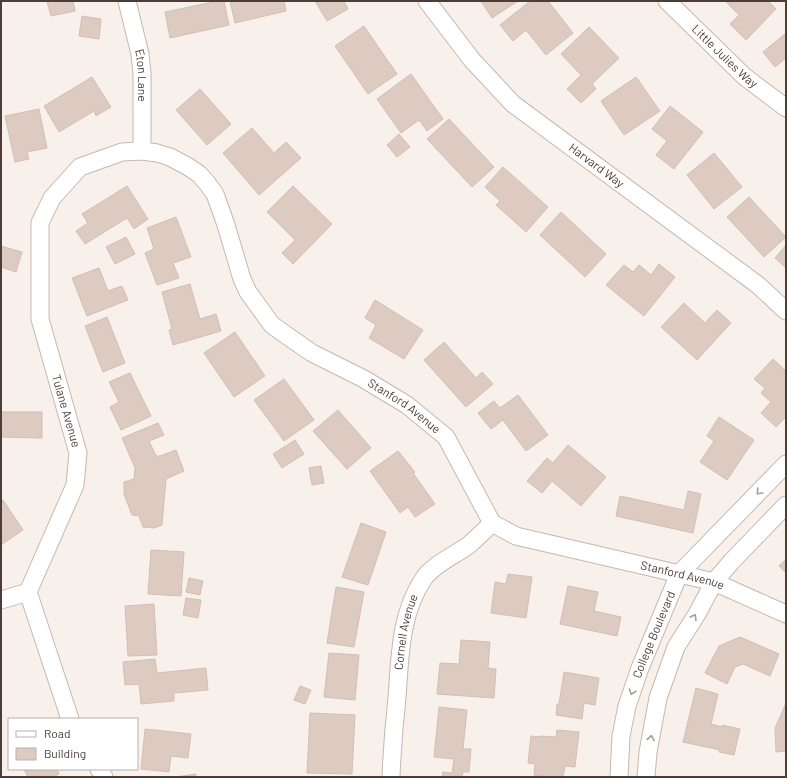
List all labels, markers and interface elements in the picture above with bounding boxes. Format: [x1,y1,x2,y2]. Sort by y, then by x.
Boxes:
street label: Little Julies Way [689,21,761,90]
street label: Eton Lane [133,47,150,102]
street label: Harvard Way [567,140,628,190]
street label: Tulane Avenue [50,373,84,449]
street label: Stanford Avenue [366,375,444,436]
one-way arrow [756,487,764,495]
street label: Stanford Avenue [639,557,727,592]
street label: College Boulevard [629,588,677,680]
street label: Cornell Avenue [391,592,420,670]
one-way arrow [690,614,697,621]
one-way arrow [628,689,636,696]
legend [8,718,138,770]
text: Road [44,726,71,740]
one-way arrow [646,735,654,741]
text: Building [44,746,86,760]

